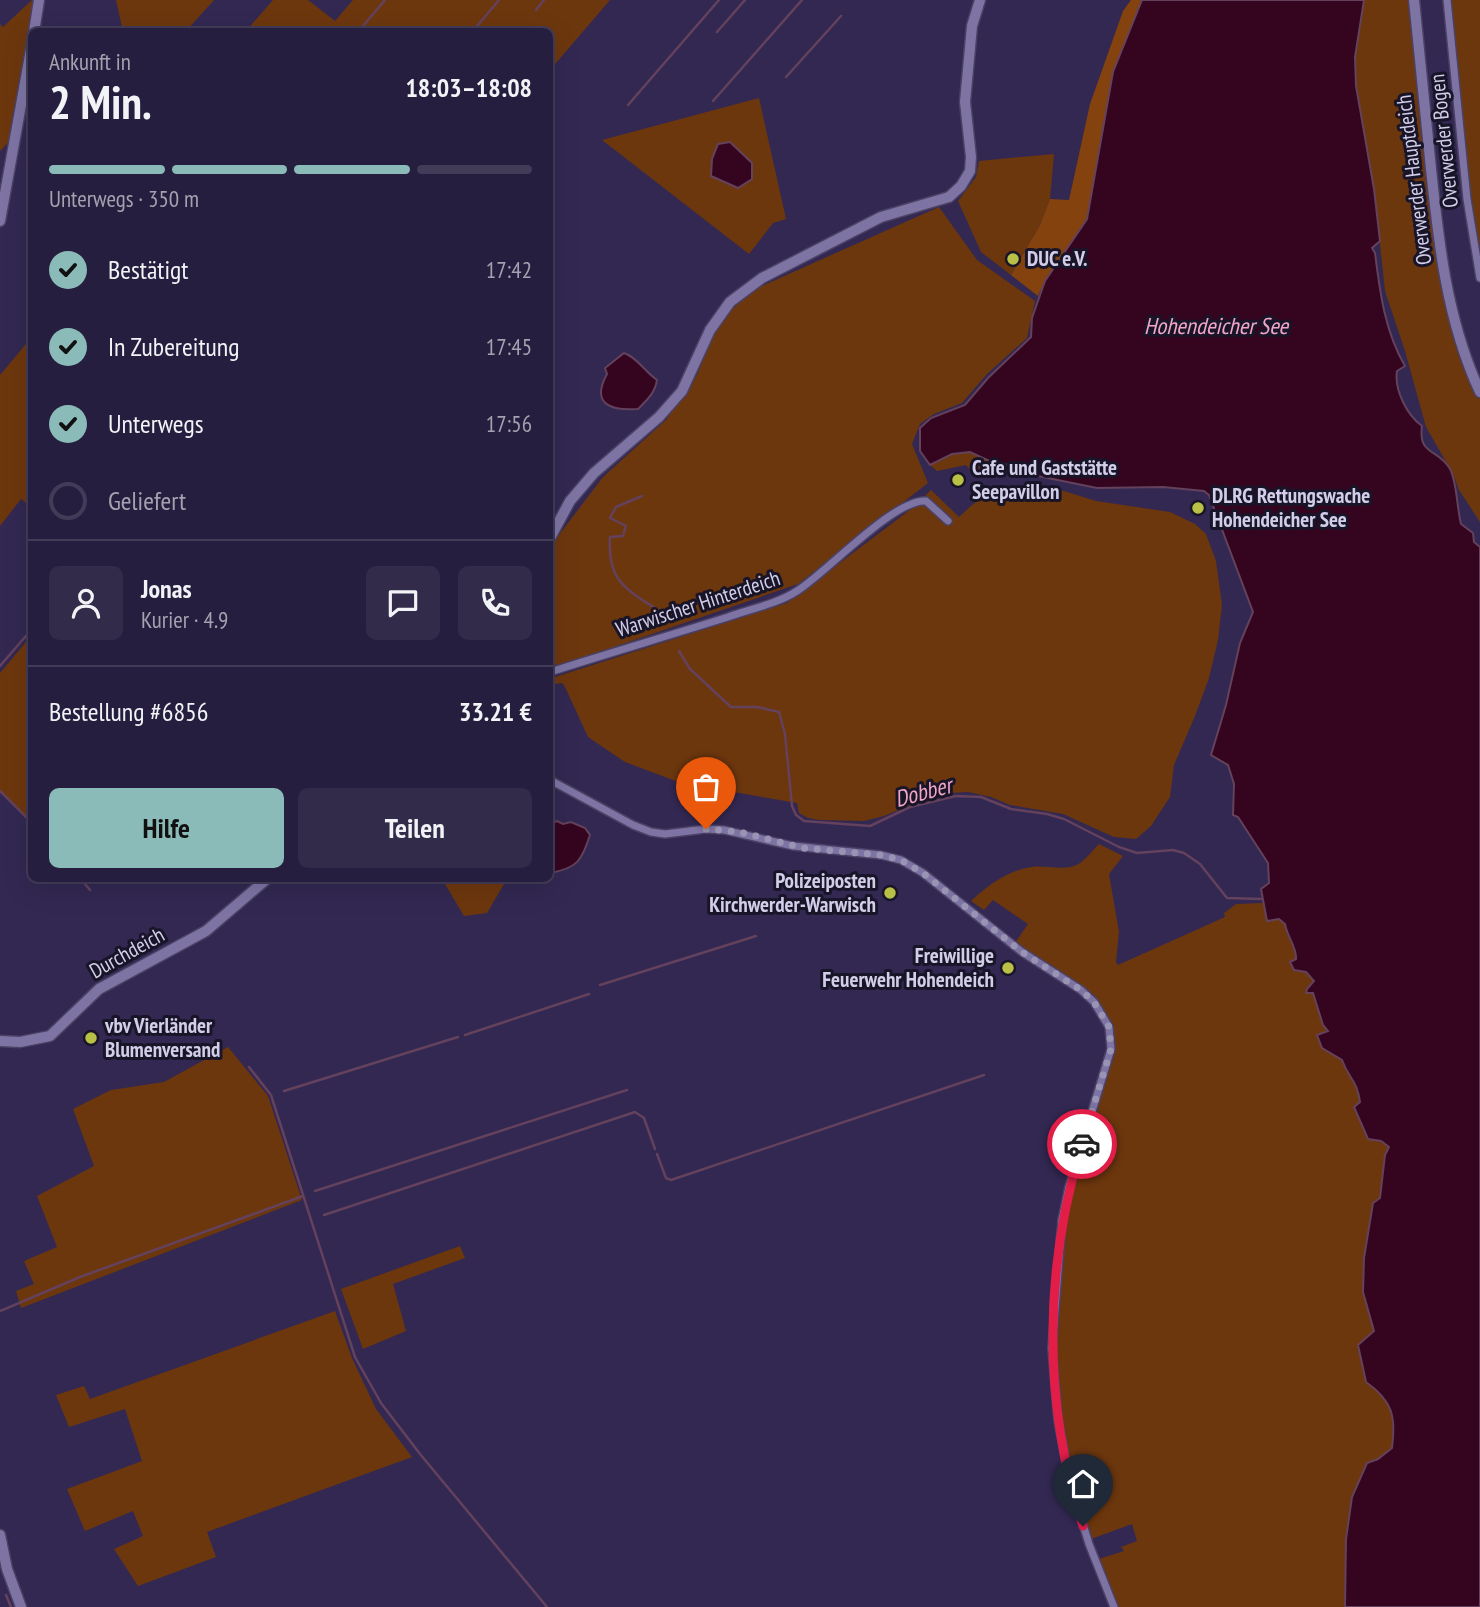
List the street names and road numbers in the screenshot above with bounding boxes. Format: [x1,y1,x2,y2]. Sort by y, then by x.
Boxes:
street label: Overwerder Bogen [1423,73,1464,209]
street label: Overwerder Hauptdeich [1390,93,1437,267]
street label: Warwischer Hinterdeich [612,564,783,643]
street label: Durchdeich [85,921,169,984]

